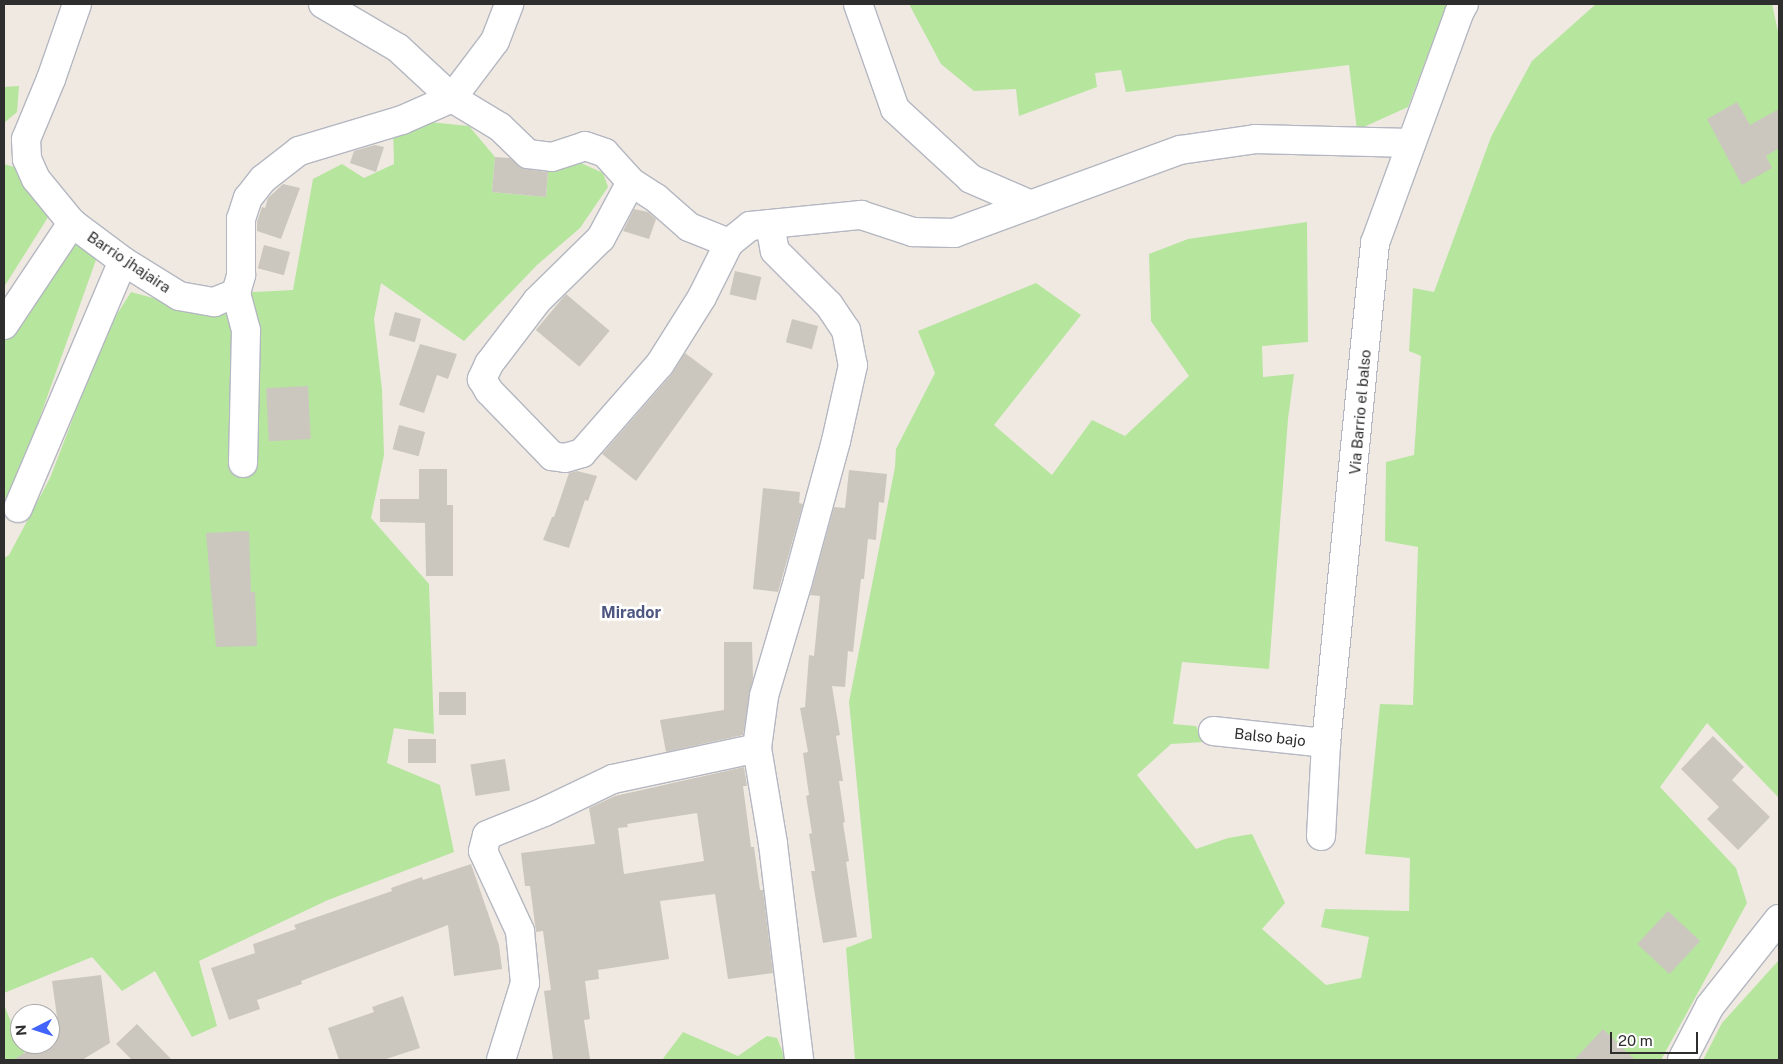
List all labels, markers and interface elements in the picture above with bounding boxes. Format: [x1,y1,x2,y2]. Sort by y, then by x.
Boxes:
street label: Barrio jhajaira [84,227,174,297]
street label: Via Barrio el balso [1346,349,1374,475]
district label: Mirador [601,603,661,623]
street label: Balso bajo [1233,724,1307,750]
north arrow [10,1004,60,1054]
scale bar [1613,1022,1700,1054]
text: N [13,1024,30,1036]
text: 20 m [1618,1032,1653,1049]

